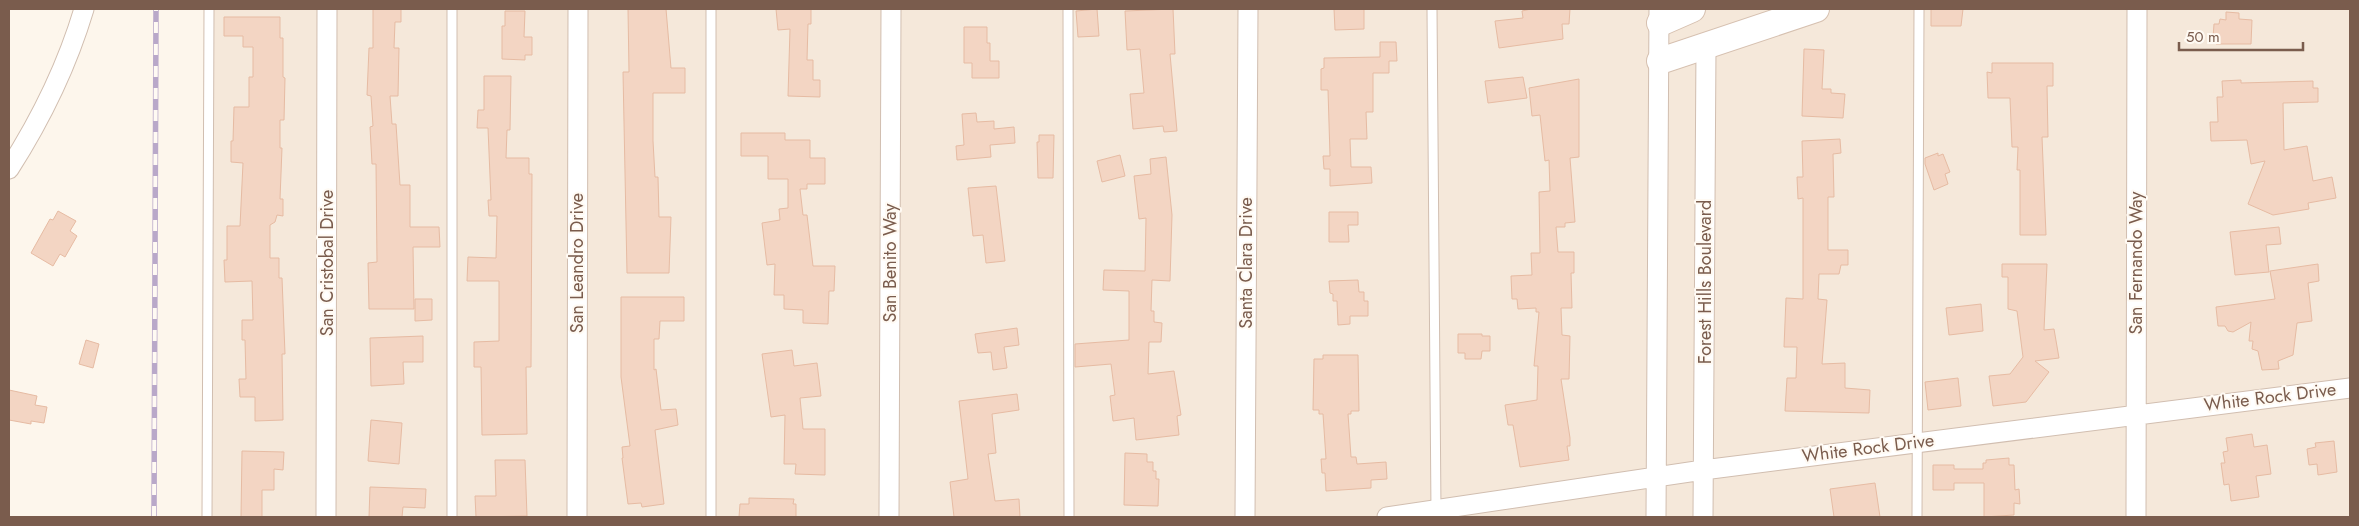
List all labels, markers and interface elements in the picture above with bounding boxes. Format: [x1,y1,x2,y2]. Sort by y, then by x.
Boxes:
scale bar [2179,20,2303,52]
text: 50 m [2186,26,2220,48]
street label: San Cristobal Drive [314,190,340,336]
street label: San Fernando Way [2123,192,2149,334]
street label: San Leandro Drive [564,193,590,333]
street label: Santa Clara Drive [1233,197,1259,329]
street label: Forest Hills Boulevard [1692,200,1718,364]
street label: San Benito Way [877,203,903,322]
street label: White Rock Drive [2203,376,2337,418]
street label: White Rock Drive [1801,427,1935,469]

